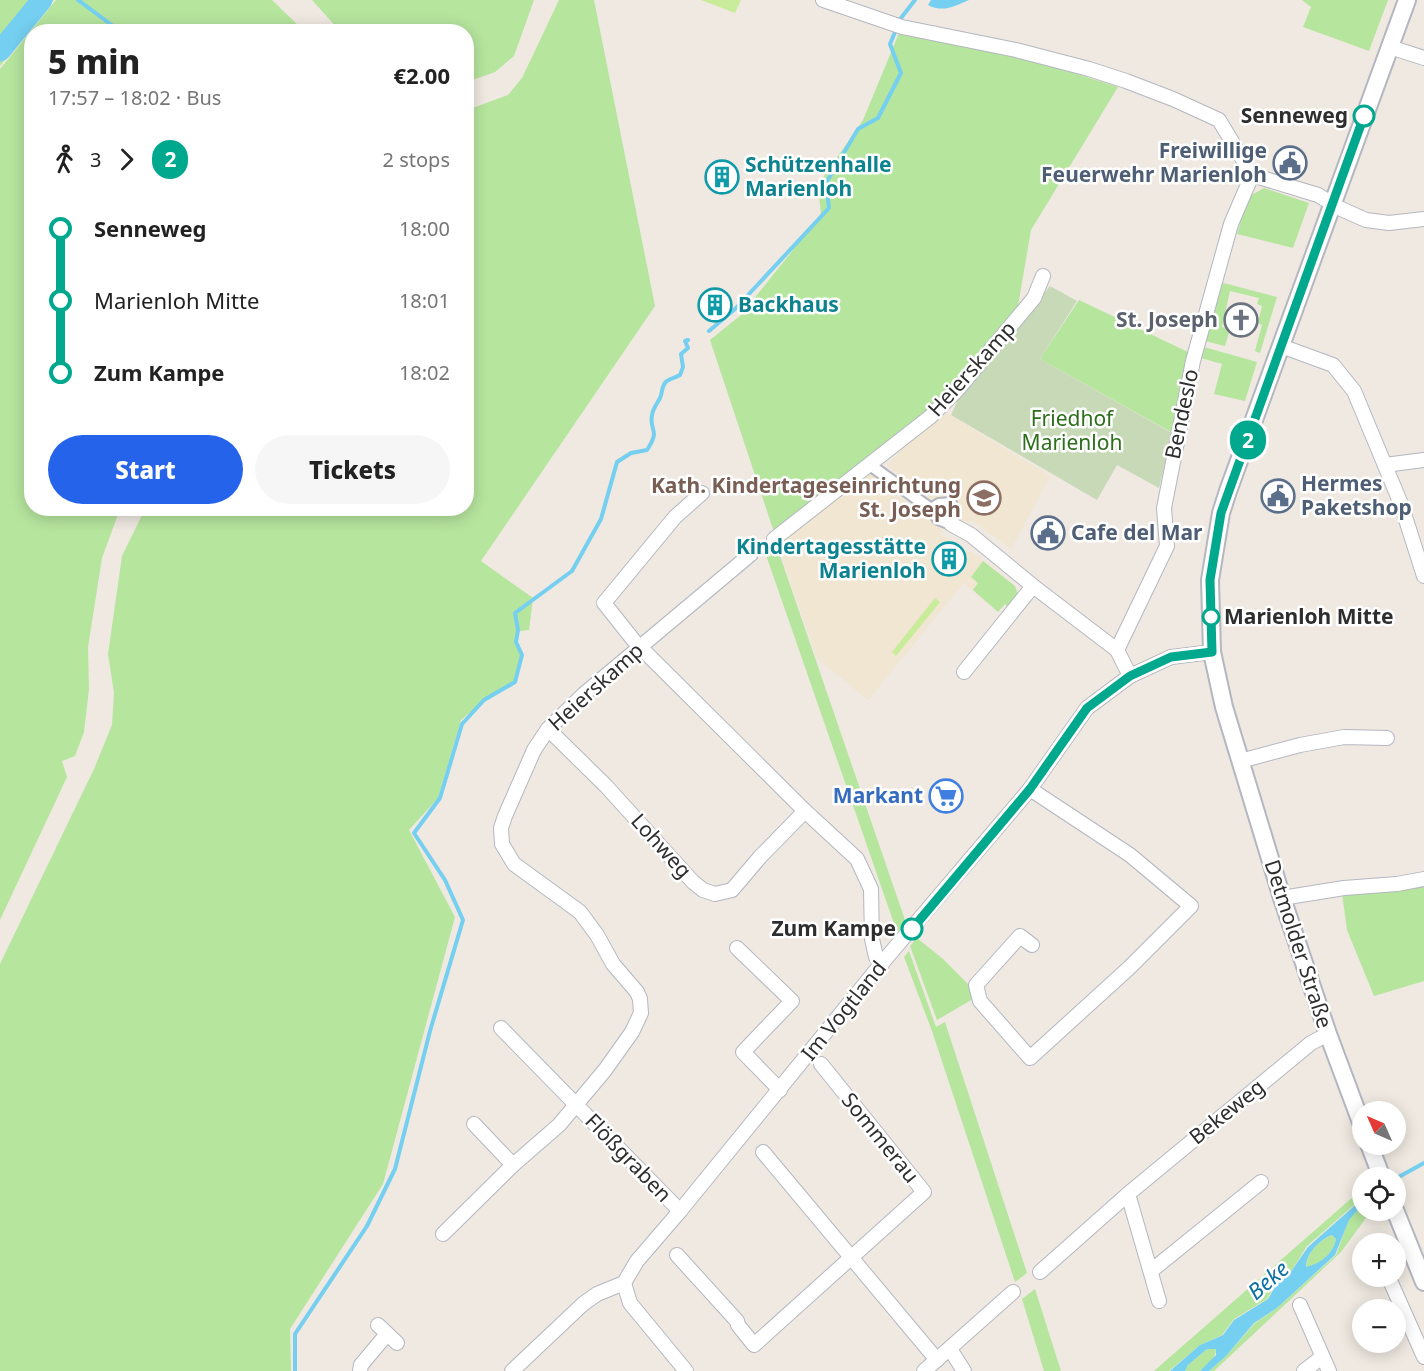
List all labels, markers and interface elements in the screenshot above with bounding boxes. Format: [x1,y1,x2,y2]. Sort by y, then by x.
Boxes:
text: 5 min [48,39,140,84]
text: €2.00 [393,60,450,90]
text: 17:57 – 18:02 · Bus [48,84,221,111]
place label: Senneweg [1241,101,1348,129]
marker: Senneweg [1353,105,1375,127]
place label: Freiwillige Feuerwehr Marienloh [1041,136,1267,188]
icon: walk [48,143,81,176]
icon: forward [110,143,143,176]
text: 2 [164,145,176,173]
public building icon: Freiwillige Feuerwehr Marienloh [1272,145,1308,181]
text: 3 [90,146,101,173]
text: 2 stops [383,146,450,173]
place label: Schützenhalle Marienloh [745,150,892,202]
building icon: Schützenhalle Marienloh [704,159,740,195]
text: Senneweg [94,213,206,243]
text: 18:00 [399,215,450,242]
text: Marienloh Mitte [94,285,259,315]
text: 18:01 [399,287,450,314]
building icon: Backhaus [697,287,733,323]
place label: Backhaus [738,290,839,318]
church icon: St. Joseph [1223,302,1259,338]
place label: St. Joseph [1116,305,1218,333]
street label: Heierskamp [921,315,1021,422]
text: Zum Kampe [94,357,224,387]
text: 18:02 [399,359,450,386]
street label: Bendeslo [1158,366,1204,461]
park label: Friedhof Marienloh [1022,404,1122,456]
line badge: 2 [1228,420,1268,460]
text: 2 [1242,426,1254,454]
button: Start [48,435,243,504]
button: Tickets [255,435,450,504]
place label: Hermes Paketshop [1301,469,1412,521]
place label: Kath. Kindertageseinrichtung St. Joseph [651,471,961,523]
public building icon: Hermes Paketshop [1260,478,1296,514]
school or university icon: Kath. Kindertageseinrichtung St. Joseph [966,480,1002,516]
public building icon: Cafe del Mar [1030,515,1066,551]
place label: Cafe del Mar [1071,518,1203,546]
place label: Kindertagesstätte Marienloh [736,532,926,584]
building icon: Kindertagesstätte Marienloh [931,541,967,577]
place label: Marienloh Mitte [1224,602,1394,630]
marker: Marienloh Mitte [1202,608,1220,626]
street label: Heierskamp [542,636,649,736]
supermarket icon: Markant [928,778,964,814]
place label: Markant [833,781,923,809]
street label: Lohweg [625,807,698,884]
street label: Detmolder Straße [1258,856,1339,1032]
place label: Zum Kampe [771,914,896,942]
marker: Zum Kampe [901,918,923,940]
street label: Im Vogtland [794,955,892,1066]
street label: Bekeweg [1183,1072,1270,1150]
street label: Sommerau [836,1086,926,1188]
north arrow [1352,1101,1406,1155]
map controls [1352,1101,1406,1353]
street label: Flößgraben [579,1107,678,1208]
button: locate [1352,1167,1406,1221]
button: + [1352,1233,1406,1287]
water label: Beke [1240,1253,1294,1306]
button: − [1352,1299,1406,1353]

